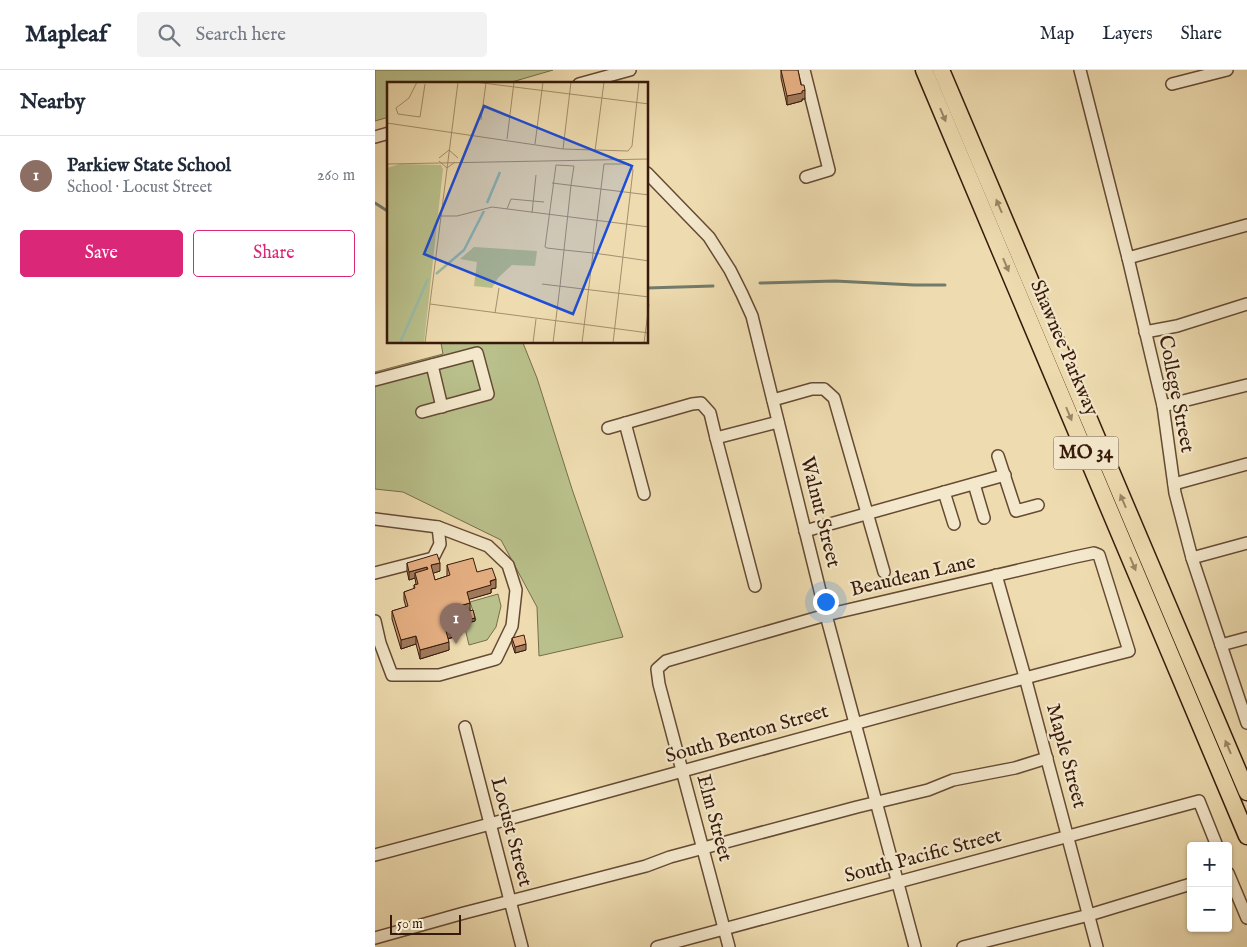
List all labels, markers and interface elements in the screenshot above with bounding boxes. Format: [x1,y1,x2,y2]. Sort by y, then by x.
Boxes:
search box [137,12,487,57]
text: Mapleaf [25,19,107,50]
icon: search [155,21,183,49]
text: Search here [195,23,286,47]
text: Map [1040,23,1074,46]
text: Layers [1102,23,1153,46]
text: Share [1181,23,1222,46]
inset map [387,82,649,344]
text: Nearby [20,89,85,116]
one-way arrow [940,108,948,122]
text: Parkiew State School [67,154,231,178]
text: 1 [33,166,39,186]
text: 260 m [317,166,355,186]
text: School · Locust Street [67,178,212,198]
one-way arrow [994,199,1002,213]
button: Save [20,230,183,277]
button: Share [193,230,355,277]
one-way arrow [1003,258,1011,272]
street label: Shawnee Parkway [1024,276,1104,420]
street label: College Street [1152,333,1200,455]
one-way arrow [1066,407,1074,421]
road number: MO 34 [1053,436,1119,469]
street label: Walnut Street [794,454,846,570]
one-way arrow [1119,493,1127,508]
street label: Beaudean Lane [848,549,978,603]
one-way arrow [1129,557,1137,571]
your location [813,589,839,615]
pin: 1 [440,603,472,644]
street label: South Benton Street [663,699,832,769]
street label: Maple Street [1040,701,1092,811]
one-way arrow [1224,739,1232,754]
street label: Elm Street [690,772,738,864]
street label: Locust Street [484,775,538,890]
street label: South Pacific Street [842,823,1004,889]
map controls [1187,842,1232,932]
button: + [1187,842,1232,887]
button: − [1187,887,1232,932]
scale bar [390,912,461,935]
text: 50 m [397,915,423,933]

